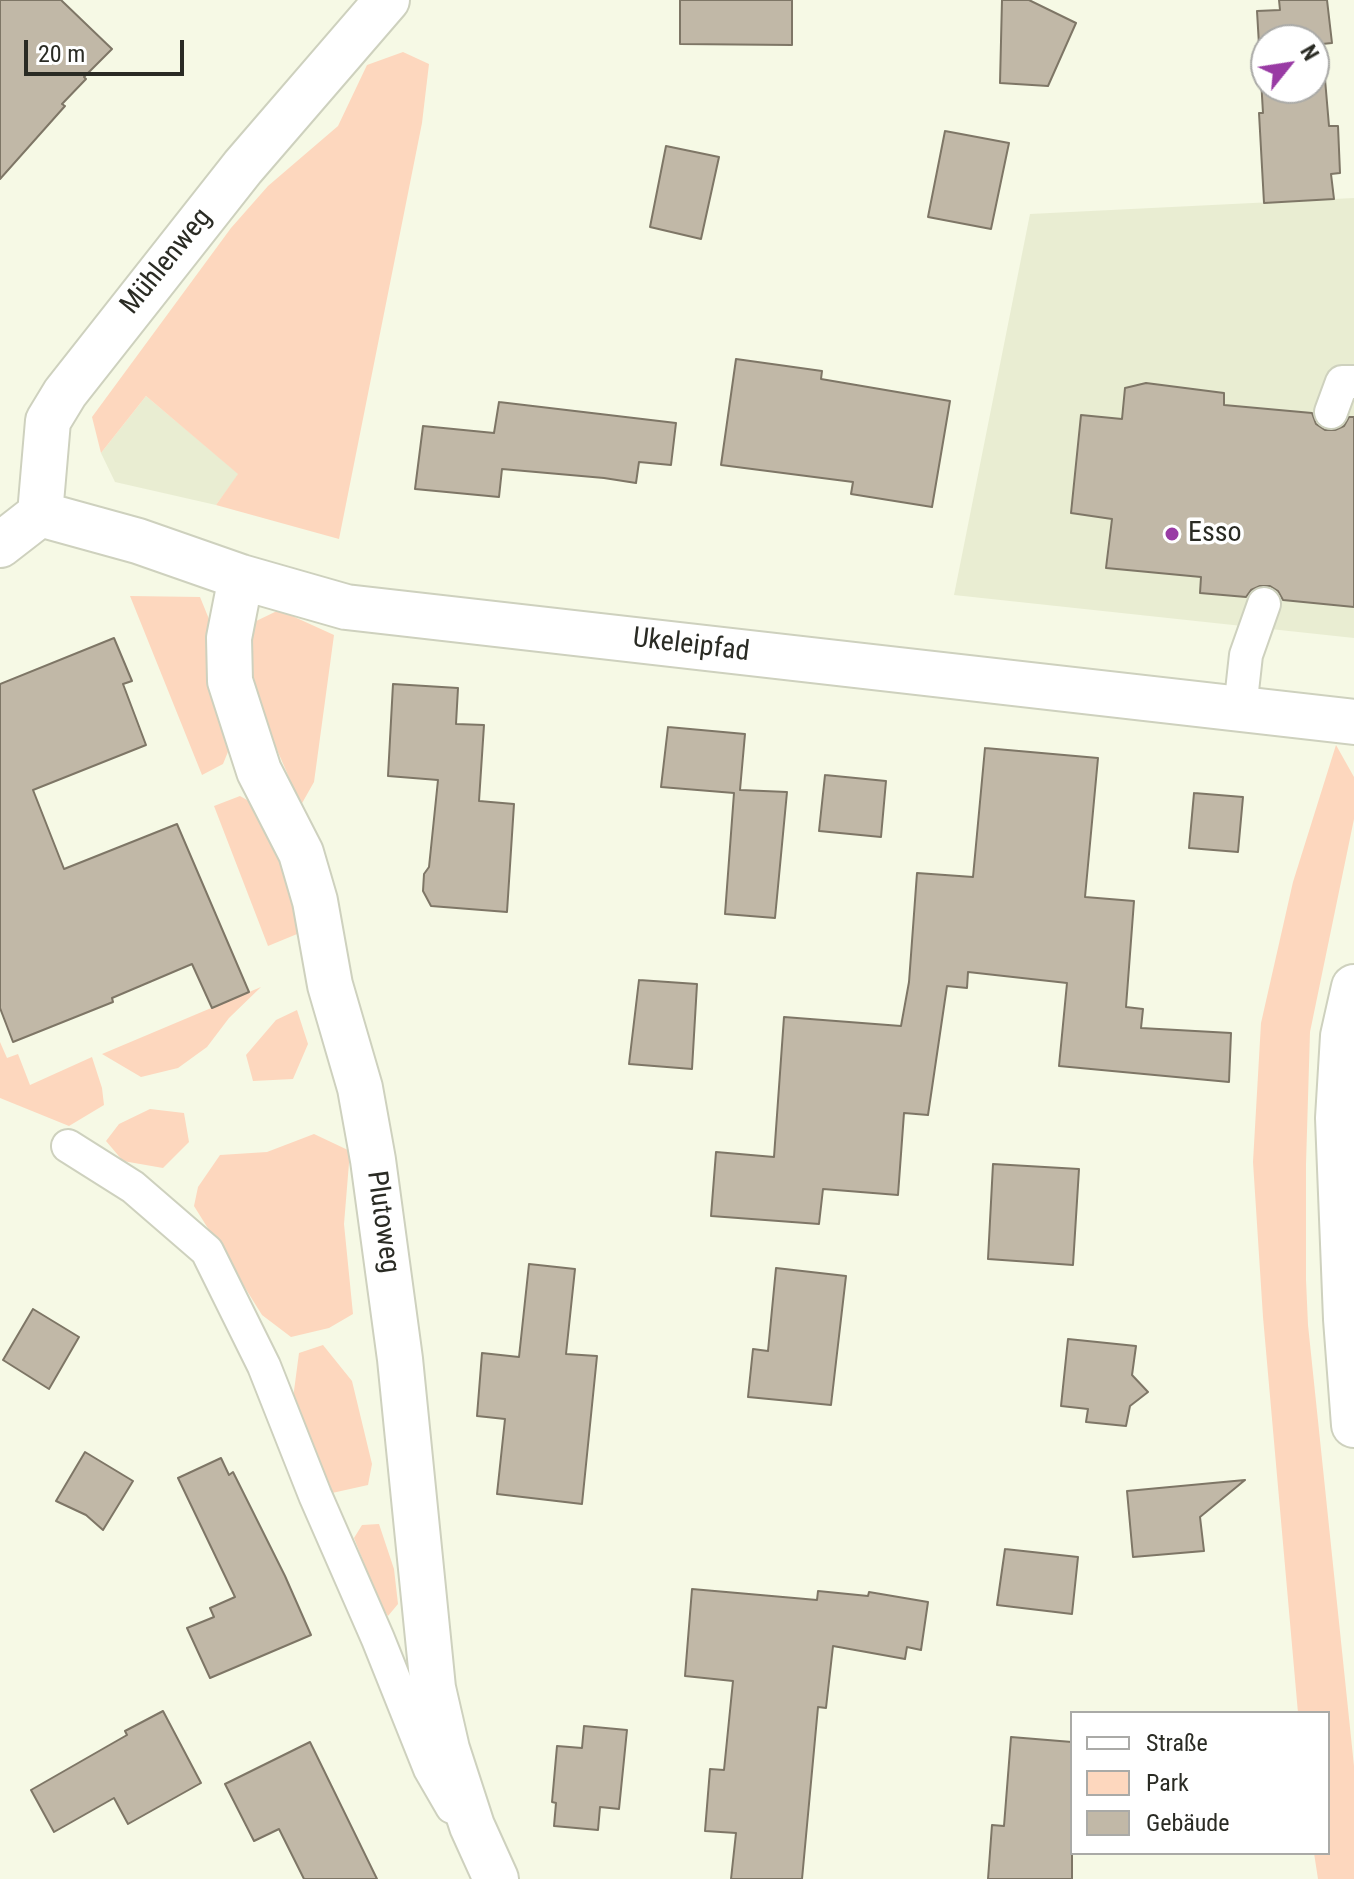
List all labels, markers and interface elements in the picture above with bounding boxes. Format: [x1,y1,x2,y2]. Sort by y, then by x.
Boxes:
scale bar [28,24,188,74]
north arrow [1250,24,1330,104]
text: 20 m [38,40,85,68]
text: N [1295,41,1324,65]
street label: Mühlenweg [114,202,220,322]
place label: Esso [1188,517,1242,551]
marker: Esso [1163,525,1181,543]
street label: Ukeleipfad [631,622,751,670]
street label: Plutoweg [358,1169,406,1275]
legend [1070,1711,1330,1855]
text: Straße [1146,1729,1208,1757]
text: Park [1146,1769,1189,1797]
text: Gebäude [1146,1809,1230,1837]

